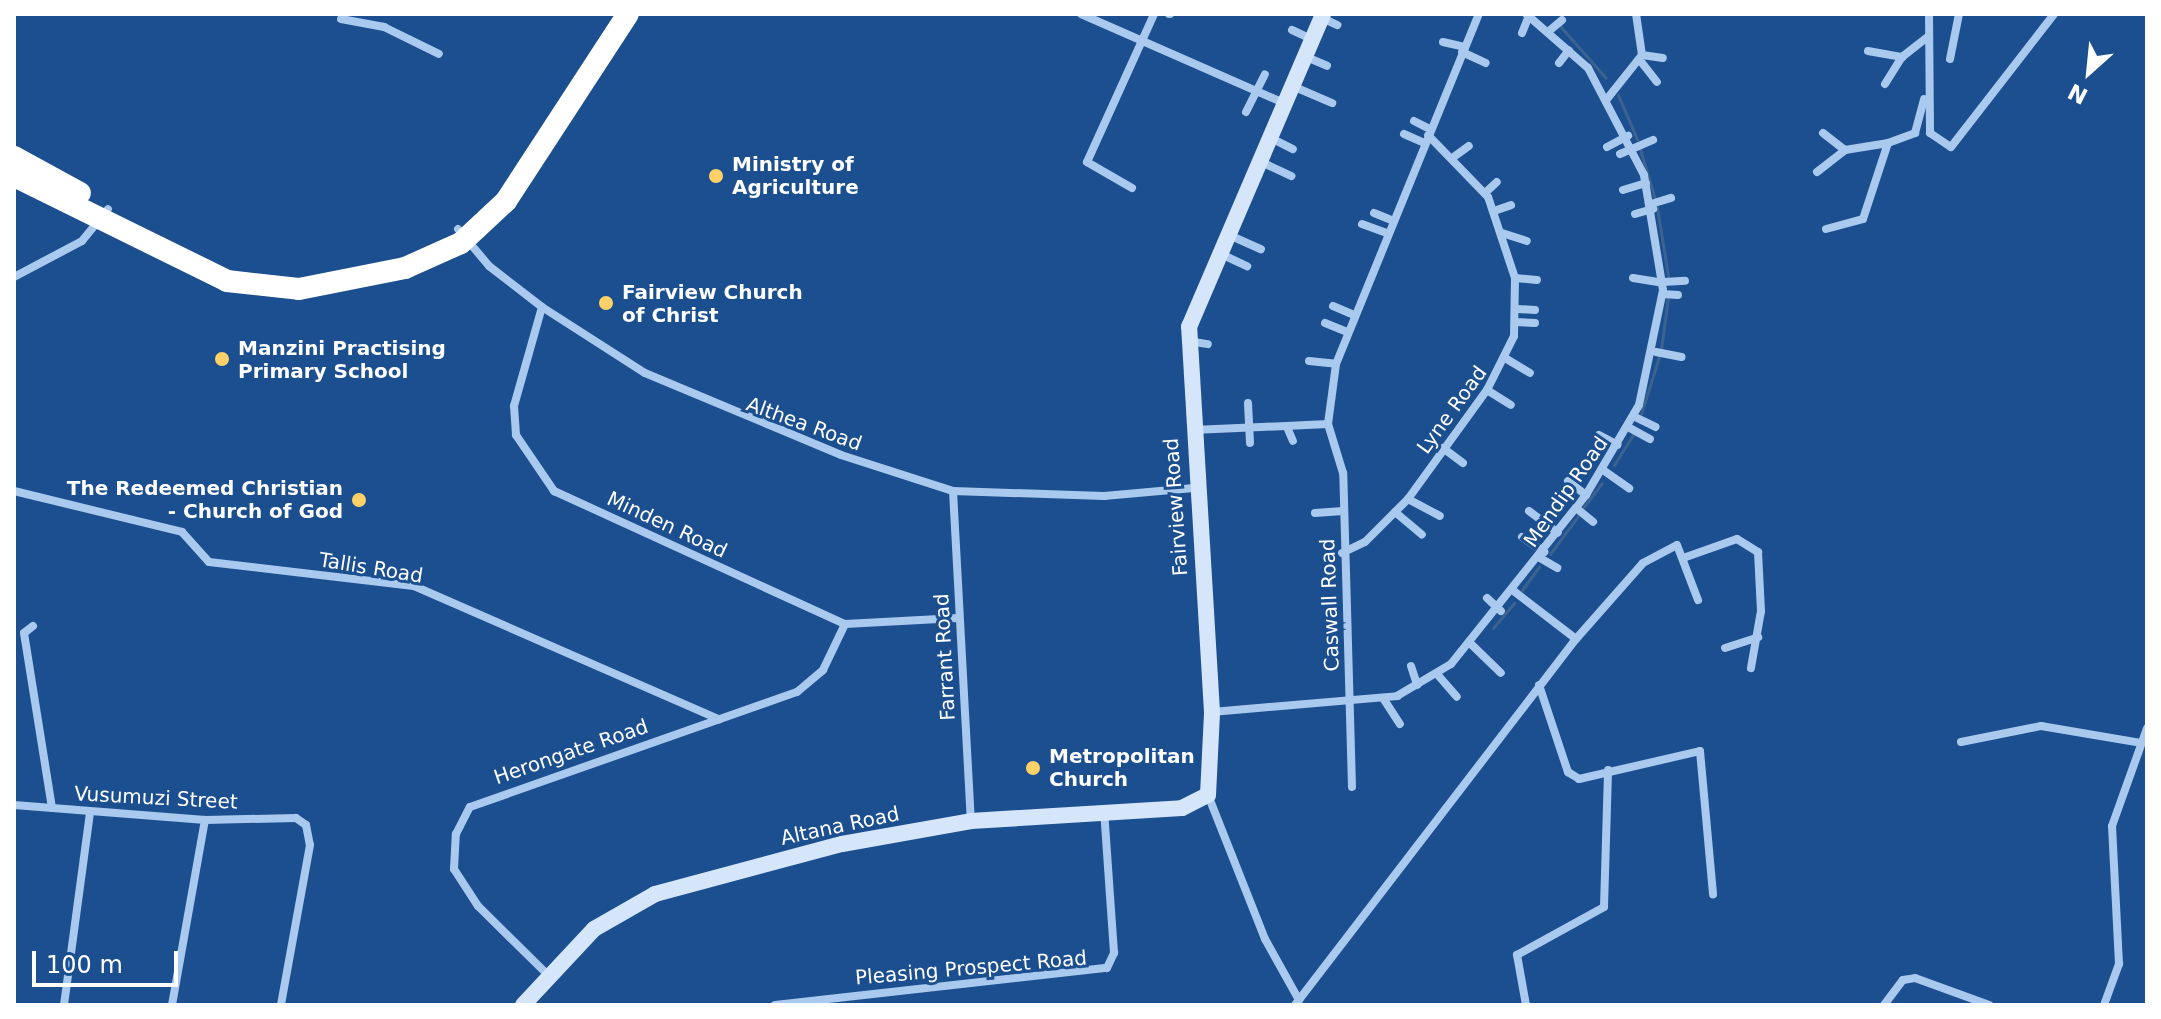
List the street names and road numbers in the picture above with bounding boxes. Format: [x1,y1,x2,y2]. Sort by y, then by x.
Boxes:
street label: Lyne Road [1412,361,1492,459]
street label: Althea Road [743,392,865,456]
street label: Mendip Road [1519,432,1613,552]
street label: Fairview Road [1159,437,1193,577]
street label: Minden Road [603,487,731,563]
street label: Caswall Road [1316,538,1344,672]
street label: Tallis Road [317,548,425,588]
street label: Farrant Road [930,593,960,721]
street label: Herongate Road [491,714,651,790]
street label: Vusumuzi Street [74,782,238,814]
street label: Altana Road [778,802,902,850]
street label: Pleasing Prospect Road [854,946,1088,990]

